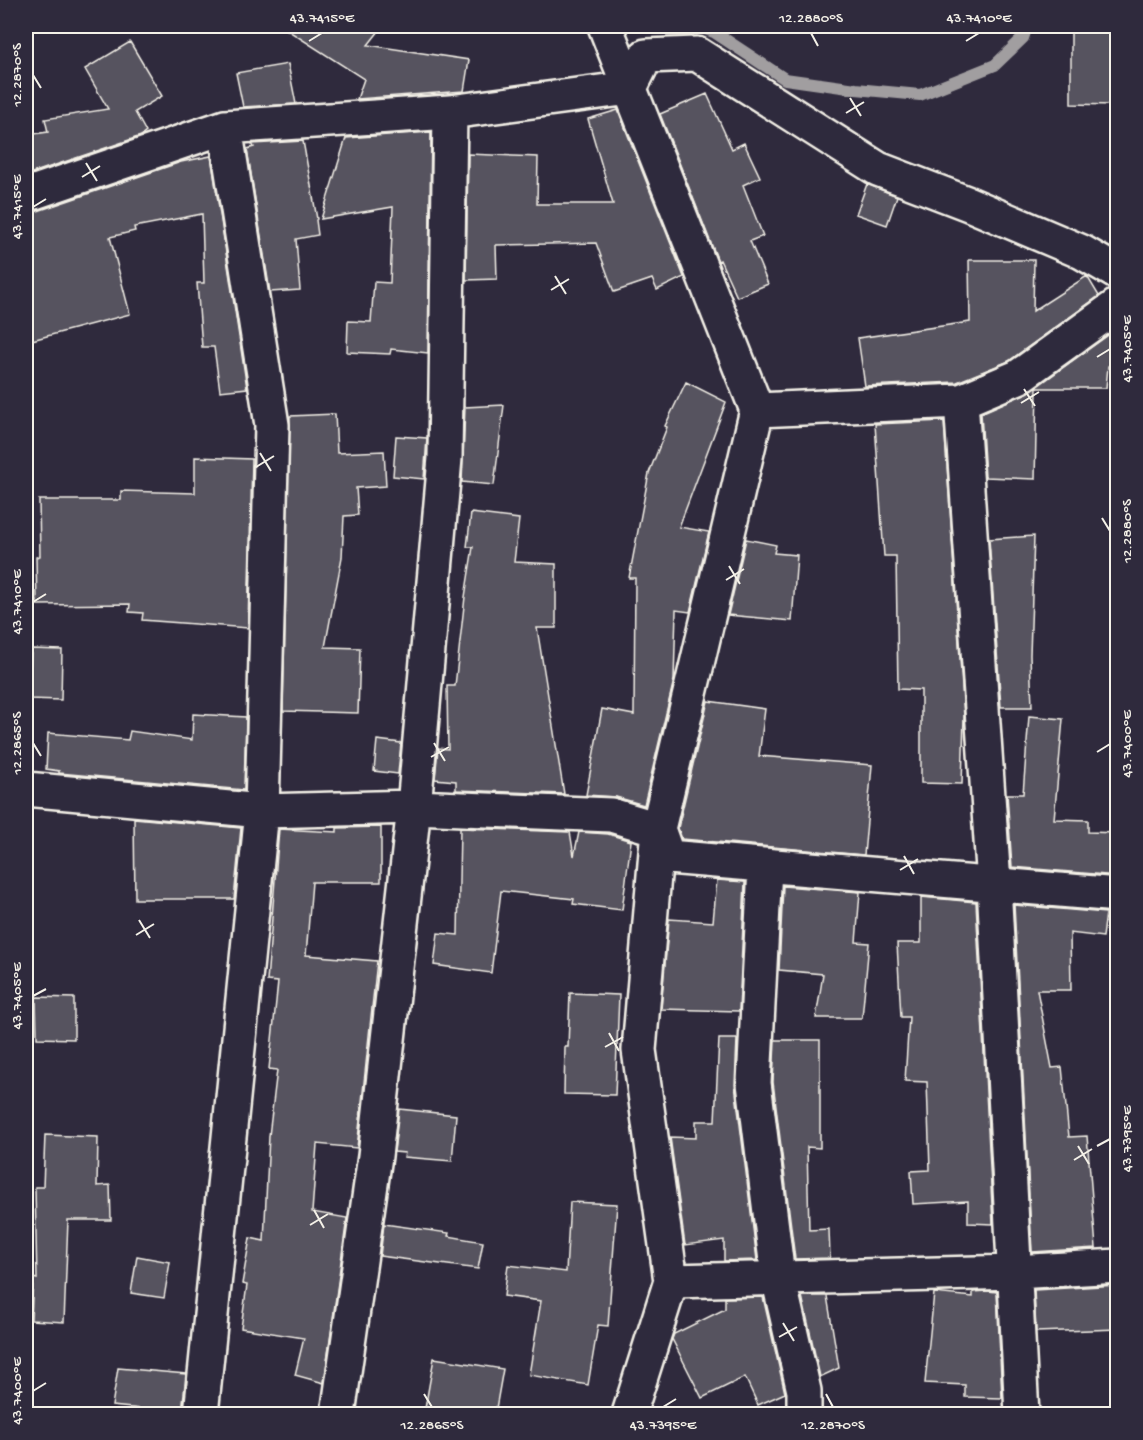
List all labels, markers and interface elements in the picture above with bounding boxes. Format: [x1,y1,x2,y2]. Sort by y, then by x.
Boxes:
text: 43.7415°E [290,10,355,28]
text: 12.2880°S [778,10,843,28]
text: 43.7410°E [946,10,1012,28]
text: 12.2870°S [9,43,27,108]
text: 43.7415°E [9,174,27,239]
text: 43.7405°E [1119,315,1137,383]
text: 12.2880°S [1119,499,1137,564]
text: 43.7410°E [9,569,27,635]
text: 43.7400°E [1119,710,1137,778]
text: 12.2865°S [9,712,27,775]
text: 43.7405°E [9,962,27,1030]
text: 43.7395°E [1119,1105,1137,1172]
text: 43.7400°E [9,1357,27,1425]
text: 12.2865°S [400,1417,463,1435]
text: 43.7395°E [630,1417,697,1435]
text: 12.2870°S [800,1417,865,1435]

